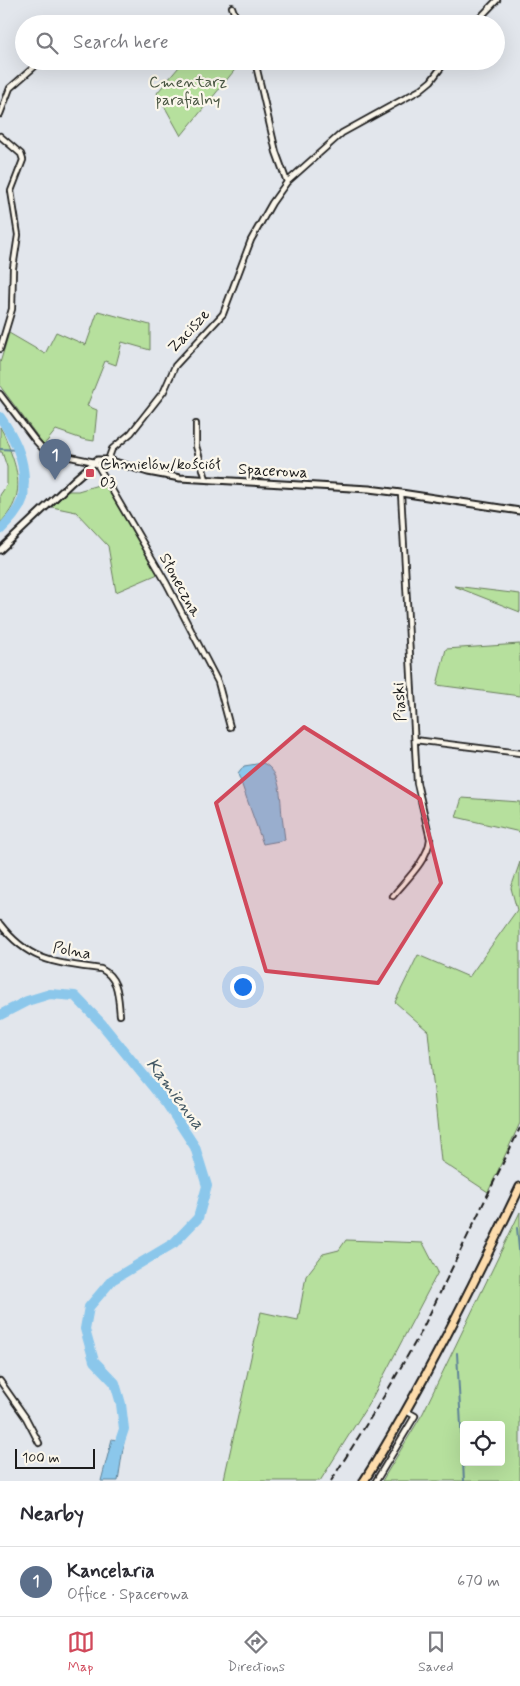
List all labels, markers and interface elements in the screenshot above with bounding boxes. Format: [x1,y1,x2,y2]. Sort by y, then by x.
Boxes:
search box [15,15,505,70]
icon: search [33,29,61,57]
text: Search here [73,30,169,55]
park label: Cmentarz parafialny [149,72,227,111]
street label: Zacisze [163,304,215,358]
pin: 1 [39,439,71,480]
place label: Chmielów/kościół 03 [100,454,221,493]
street label: Spacerowa [238,459,308,483]
marker: Chmielów/kościół 03 [84,467,96,479]
street label: Słoneczna [154,549,206,621]
street label: Piaski [388,681,412,722]
street label: Polna [51,937,93,965]
your location [230,974,256,1000]
water label: Kamienna [140,1053,210,1135]
map controls [460,1421,505,1466]
button: locate [460,1421,505,1466]
scale bar [15,1446,95,1469]
text: 100 m [22,1449,60,1467]
text: Nearby [20,1500,84,1528]
text: Kancelaria [67,1559,154,1584]
text: 1 [32,1571,40,1592]
text: 670 m [457,1571,500,1592]
text: Office · Spacerowa [67,1584,189,1605]
tab: Map [67,1628,95,1676]
tab: Directions [228,1628,285,1676]
tab: Saved [418,1628,453,1676]

